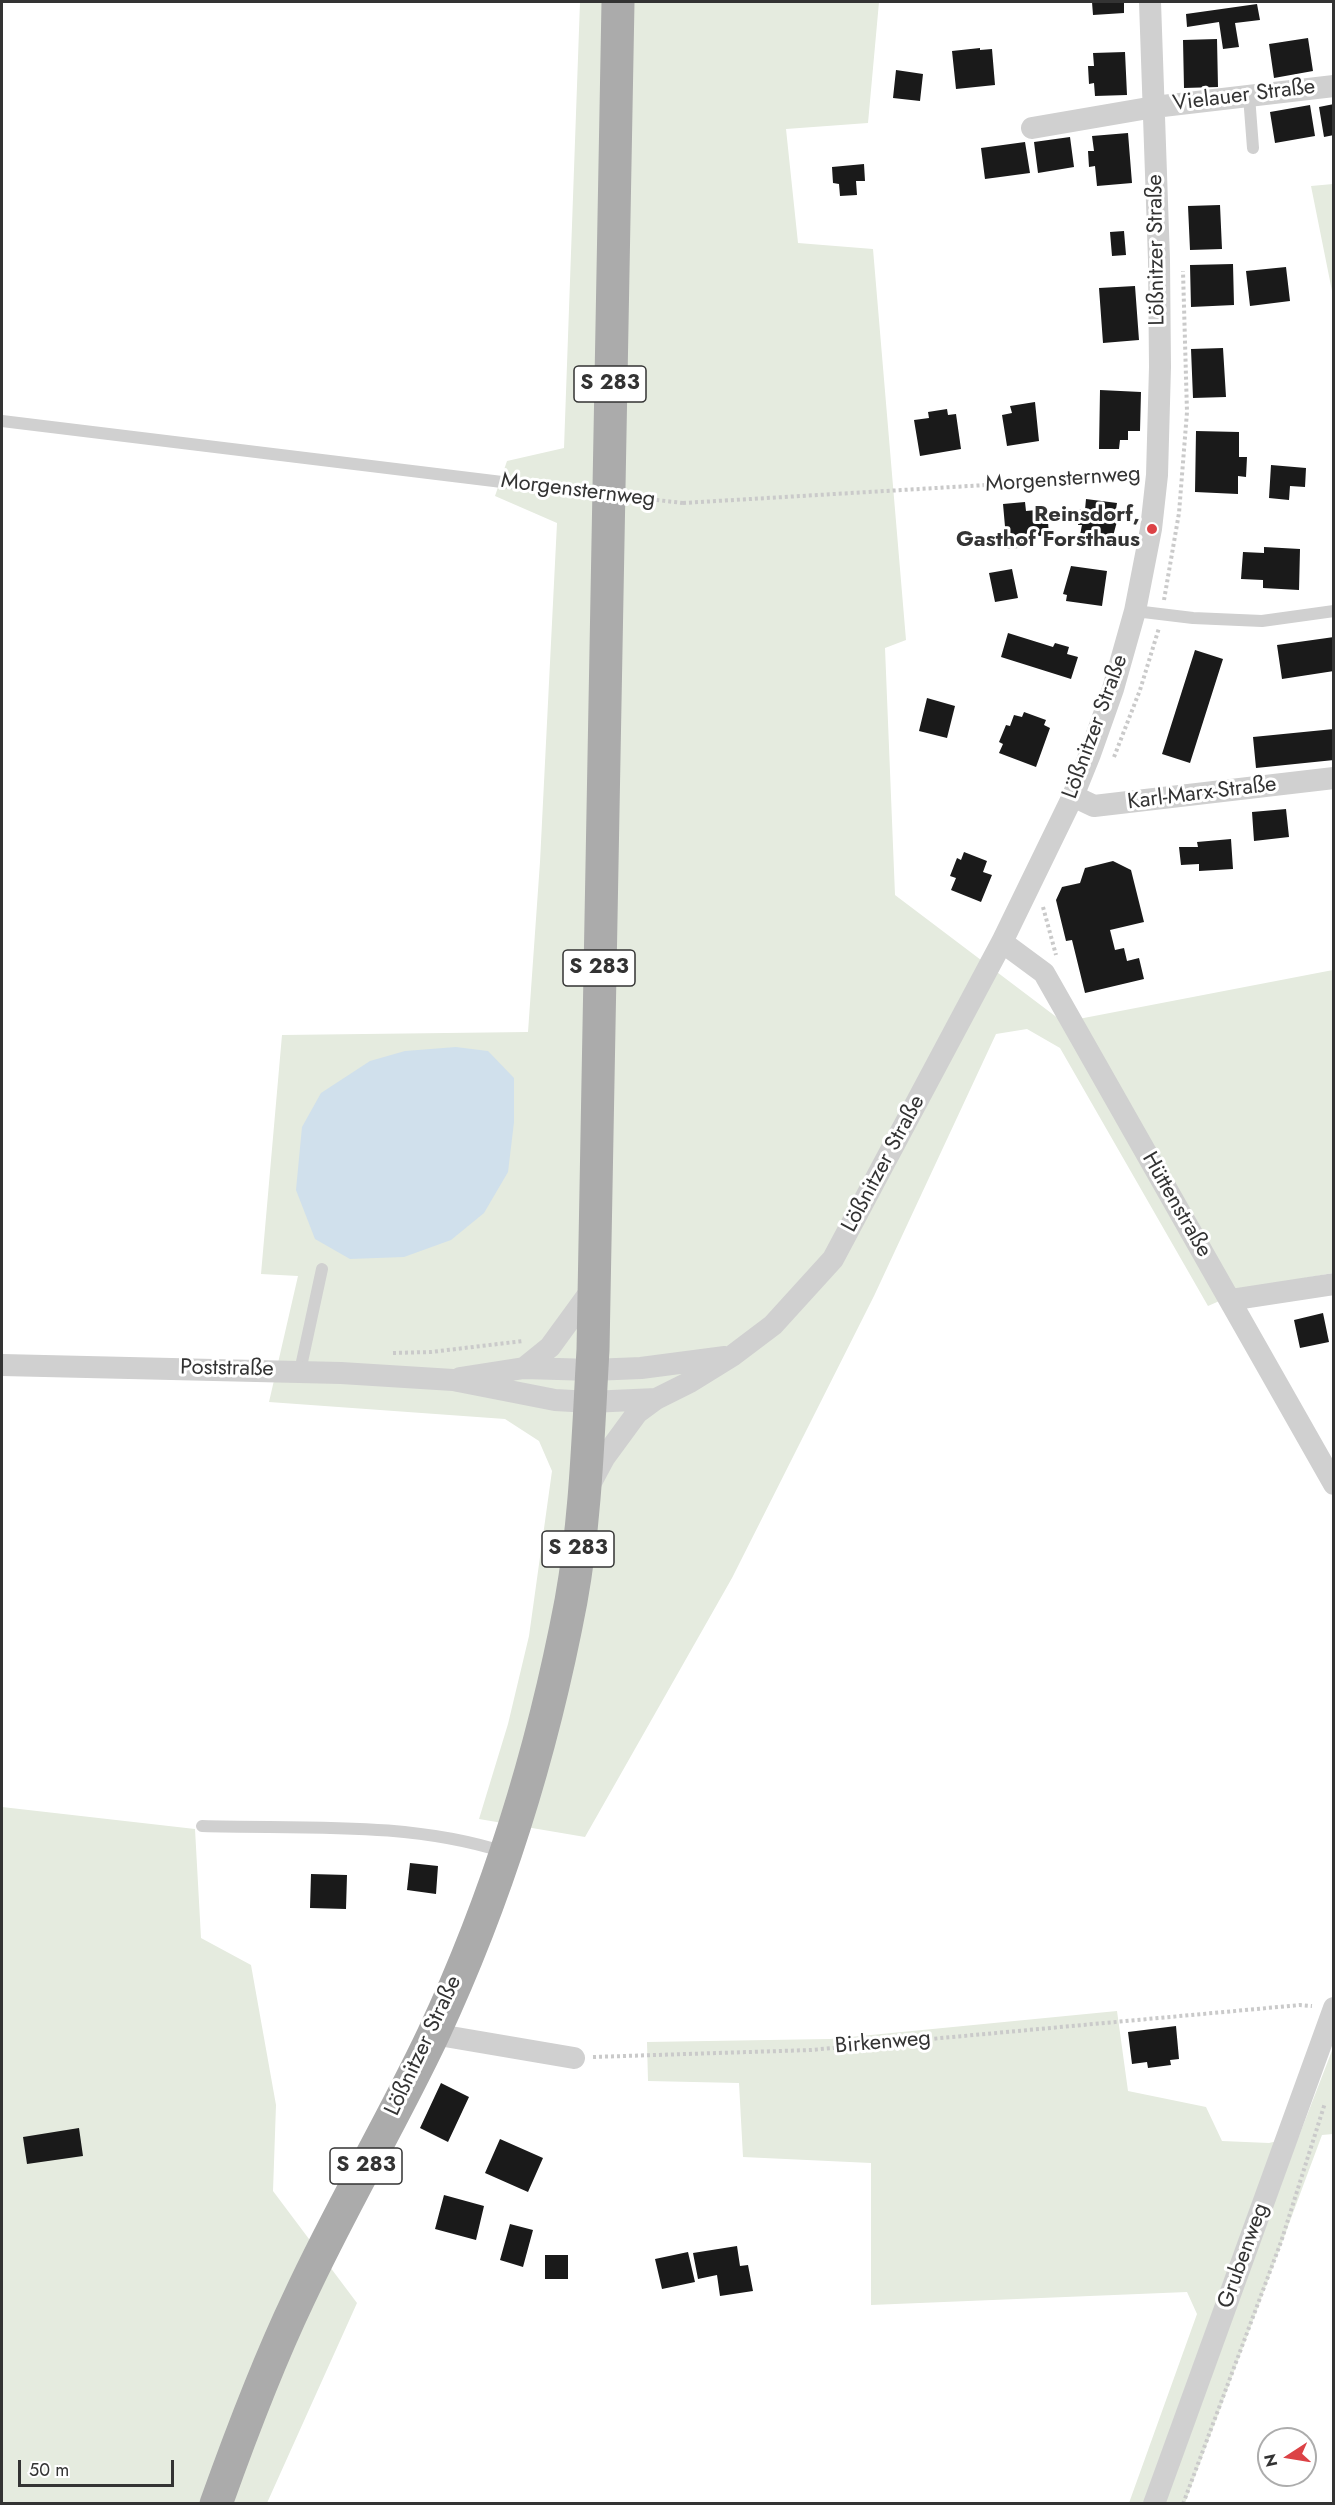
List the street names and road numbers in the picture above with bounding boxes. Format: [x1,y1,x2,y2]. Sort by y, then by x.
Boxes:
street label: Vielauer Straße [1171,74,1317,118]
street label: Lößnitzer Straße [1142,174,1172,326]
road number: S 283 [574,366,646,402]
street label: Morgensternweg [985,461,1141,499]
street label: Morgensternweg [499,468,657,514]
street label: Lößnitzer Straße [1058,651,1134,803]
street label: Karl-Marx-Straße [1126,772,1278,816]
road number: S 283 [563,950,635,986]
street label: Lößnitzer Straße [837,1091,931,1237]
street label: Hüttenstraße [1135,1148,1217,1262]
street label: Poststraße [180,1355,274,1383]
road number: S 283 [542,1531,614,1567]
street label: Lößnitzer Straße [380,1972,468,2120]
street label: Birkenweg [834,2026,932,2060]
road number: S 283 [330,2148,402,2184]
street label: Grubenweg [1213,2200,1275,2312]

